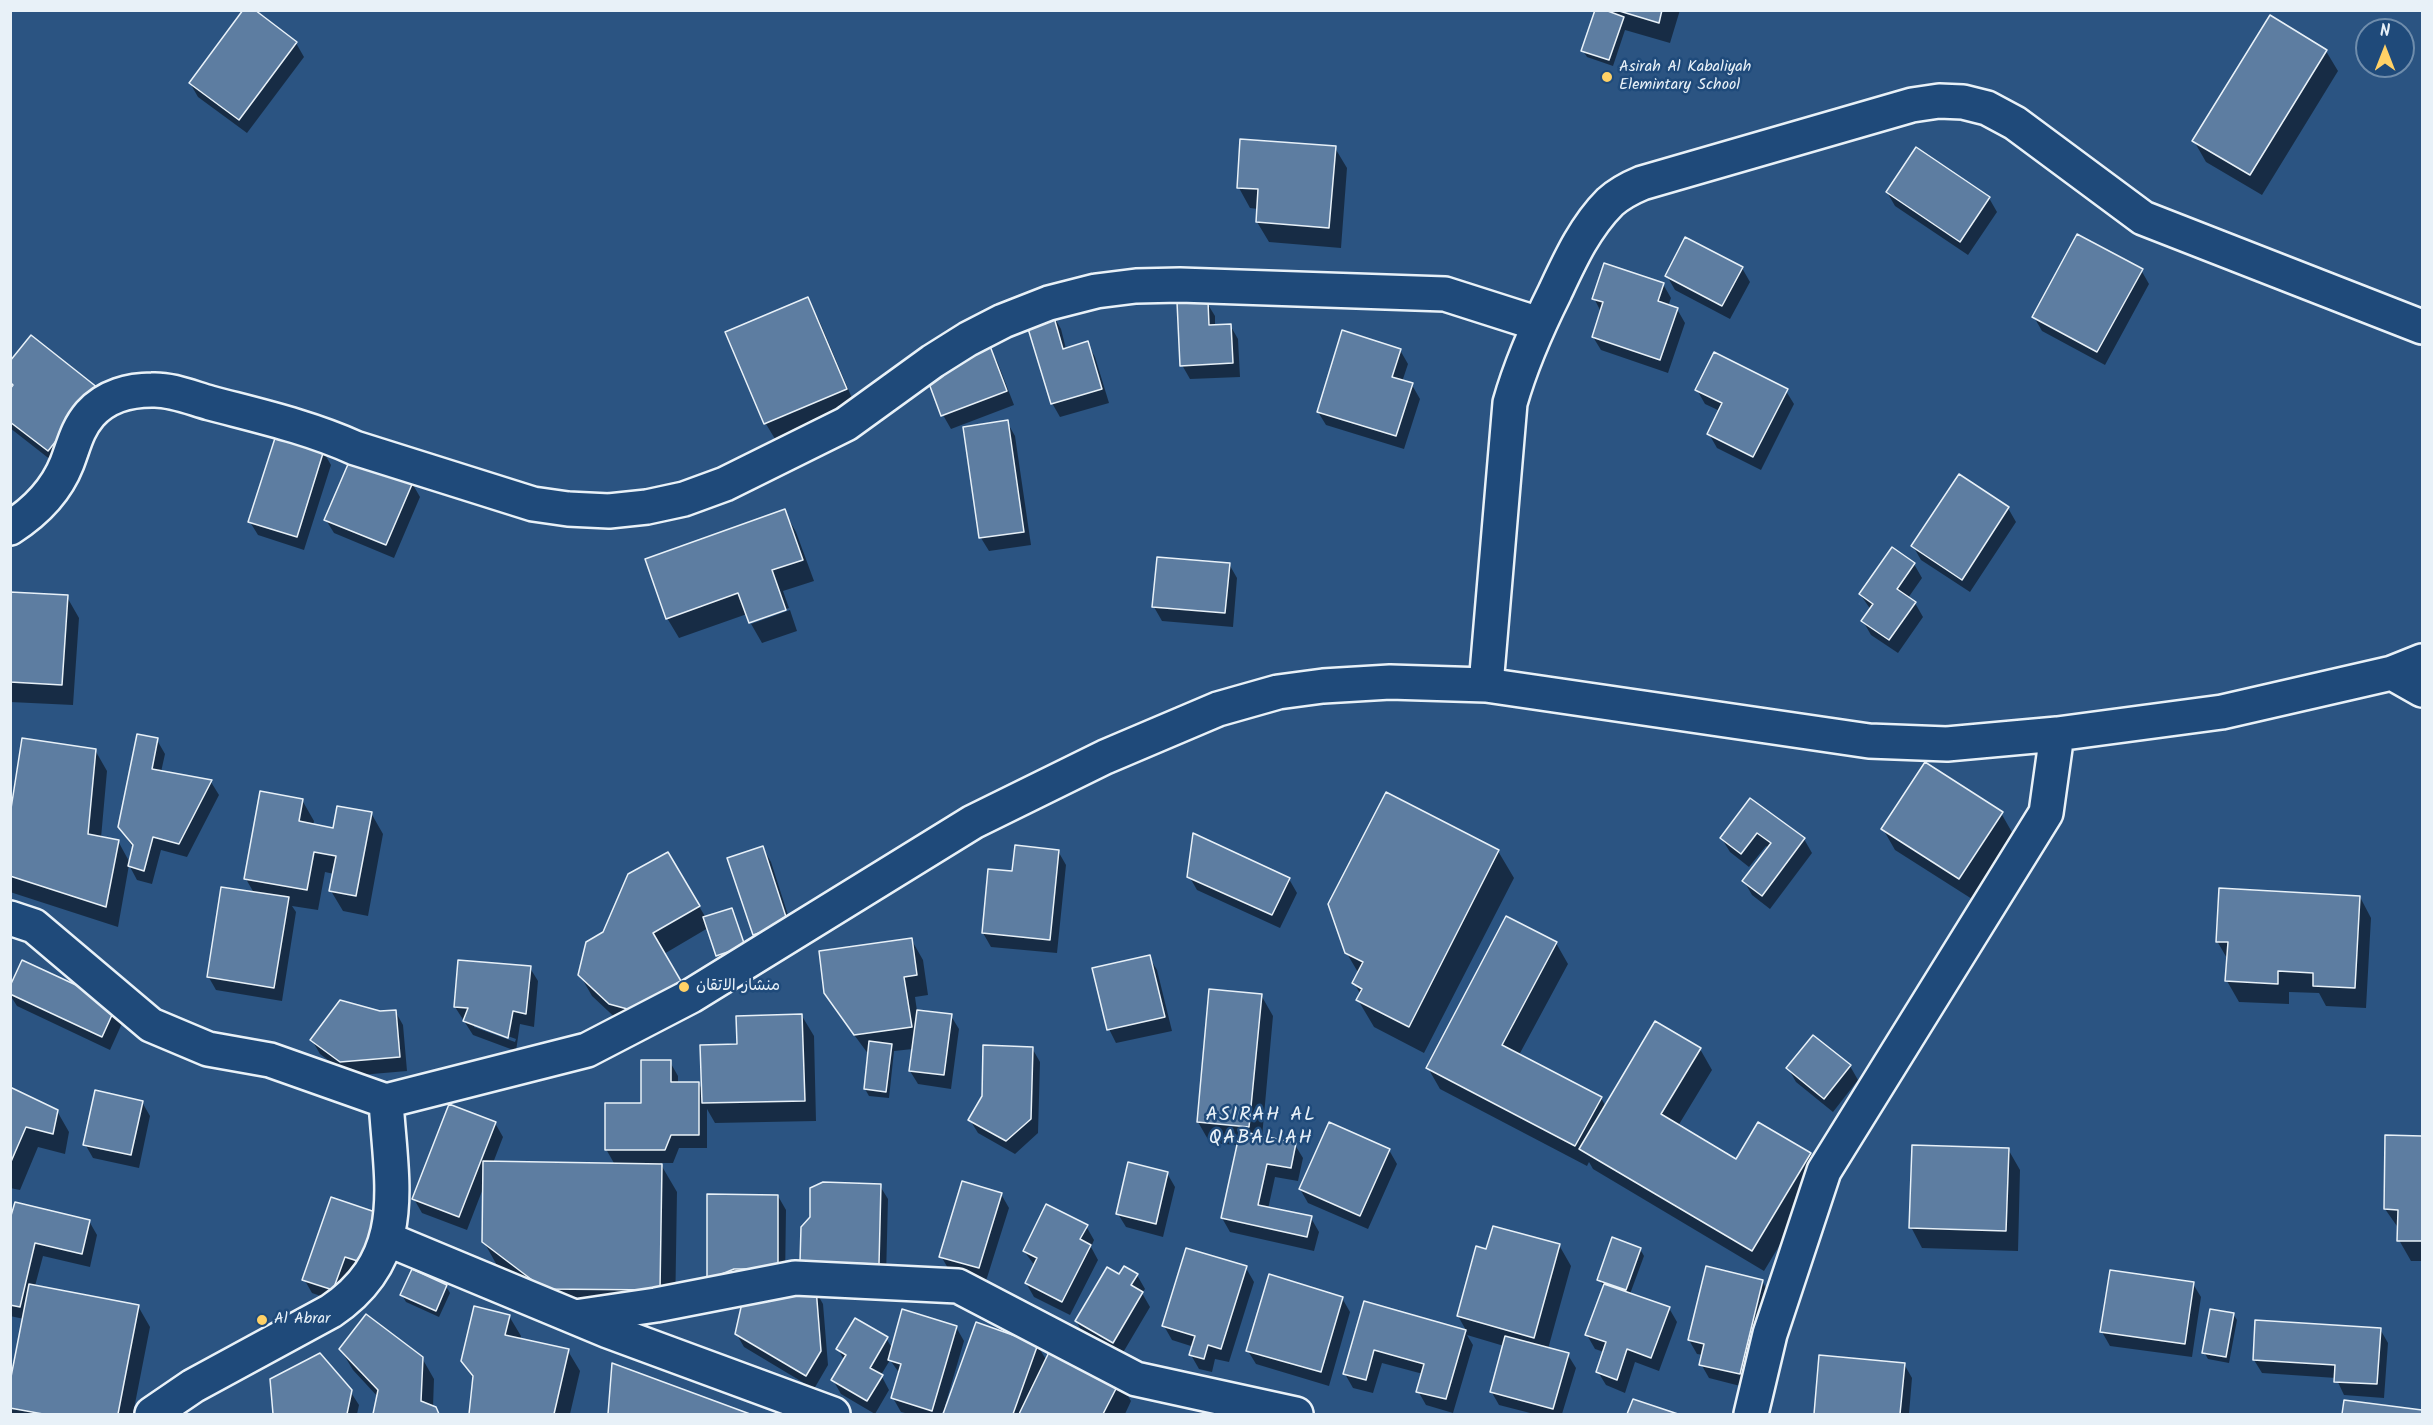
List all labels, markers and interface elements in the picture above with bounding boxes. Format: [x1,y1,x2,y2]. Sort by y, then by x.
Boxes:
north arrow [2355,18,2415,78]
text: N [2380,19,2390,44]
place label: Asirah Al Kabaliyah Elemintary School [1619,58,1751,96]
marker: Asirah Al Kabaliyah Elemintary School [1600,70,1614,84]
place label: منشار الاتقان [696,977,780,997]
marker: منشار الاتقان [677,980,691,994]
district label: ASIRAH AL QABALIAH [1206,1105,1316,1152]
place label: Al Abrar [274,1310,330,1330]
marker: Al Abrar [255,1313,269,1327]

